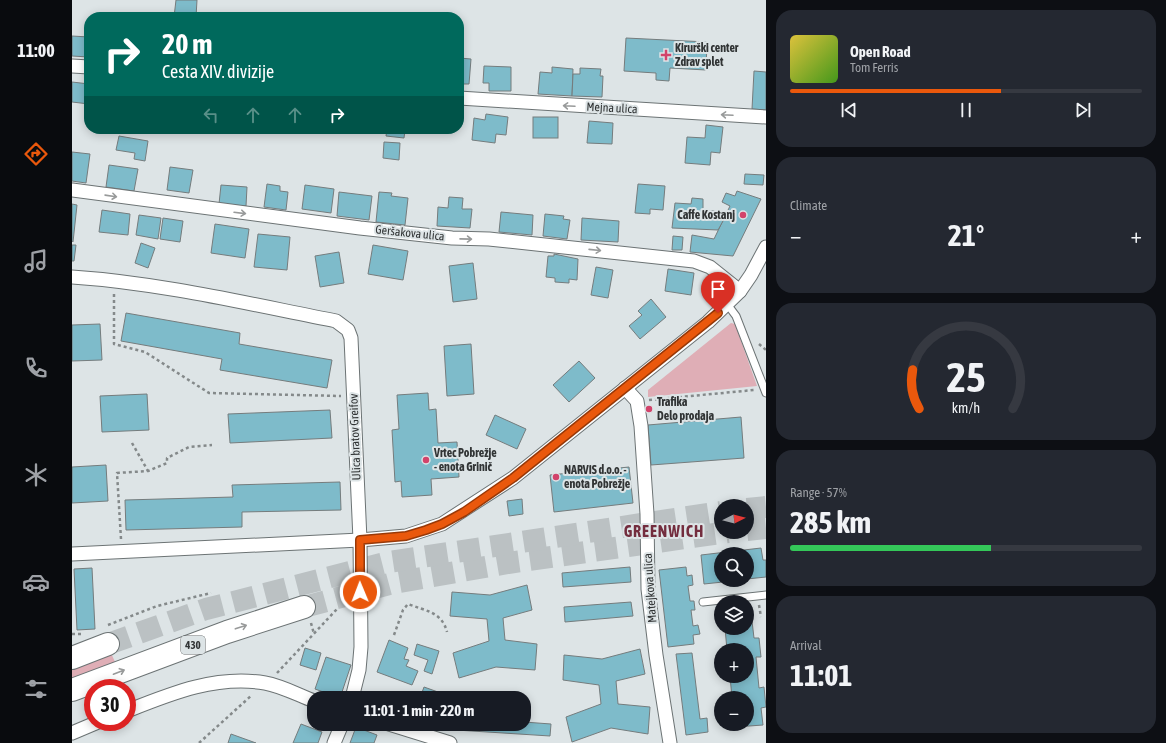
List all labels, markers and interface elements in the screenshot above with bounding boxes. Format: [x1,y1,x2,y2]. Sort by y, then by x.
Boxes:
icon: right [96,28,148,80]
text: 20 m [162,28,212,60]
text: 11:00 [17,40,55,61]
place label: Kirurški center Zdrav splet [675,41,739,69]
text: Open Road [850,43,911,60]
marker: Kirurški center Zdrav splet [660,49,672,61]
text: Tom Ferris [850,60,898,75]
text: Cesta XIV. divizije [162,61,274,82]
icon: previous [838,99,860,121]
icon: pause [955,99,977,121]
icon: next [1072,99,1094,121]
street label: Mejna ulica [586,100,638,116]
one-way arrow [563,102,576,109]
icon: left [200,104,222,126]
icon: ahead [242,104,264,126]
icon: ahead [284,104,306,126]
icon: right [326,104,348,126]
one-way arrow [721,112,734,119]
icon: directions [22,140,50,168]
one-way arrow [104,192,117,200]
text: Climate [790,198,827,213]
place label: Caffe Kostanj [677,208,735,222]
one-way arrow [233,209,246,217]
marker: Caffe Kostanj [738,210,748,220]
text: 21° [948,218,984,252]
street label: Geršakova ulica [375,222,445,244]
text: − [790,222,801,248]
text: + [1131,222,1142,248]
one-way arrow [459,235,472,242]
icon: music [22,247,50,275]
one-way arrow [588,247,601,254]
pin [701,272,735,313]
icon: arrive [707,278,729,300]
text: 25 [946,353,986,401]
icon: phone [22,354,50,382]
street label: Ulica bratov Greifov [346,393,364,481]
place label: Trafika Delo prodaja [657,395,714,423]
text: km/h [952,400,980,416]
marker: Trafika Delo prodaja [644,404,654,414]
place label: Vrtec Pobrežje - enota Grinič [433,446,497,474]
marker: Vrtec Pobrežje - enota Grinič [421,455,431,465]
icon: climate [22,461,50,489]
place label: NARVIS d.o.o. - enota Pobrežje [564,463,631,491]
marker: NARVIS d.o.o. - enota Pobrežje [551,472,561,482]
text: Range · 57% [790,485,847,500]
north arrow [714,499,754,539]
map controls [714,499,754,731]
text: 285 km [790,505,871,539]
district label: GREENWICH [624,522,704,540]
button: search [714,547,754,587]
street label: Matejkova ulica [641,553,659,623]
icon: car [22,568,50,596]
position arrow [339,571,381,613]
button: layers [714,595,754,635]
one-way arrow [235,623,248,630]
road number: 430 [181,636,205,654]
text: Arrival [790,638,822,653]
button: + [714,643,754,683]
text: 11:01 [790,658,852,692]
one-way arrow [113,668,125,676]
icon: filters [22,675,50,703]
speed limit sign: 30 [84,679,136,731]
button: − [714,691,754,731]
text: 11:01 · 1 min · 220 m [364,702,474,719]

